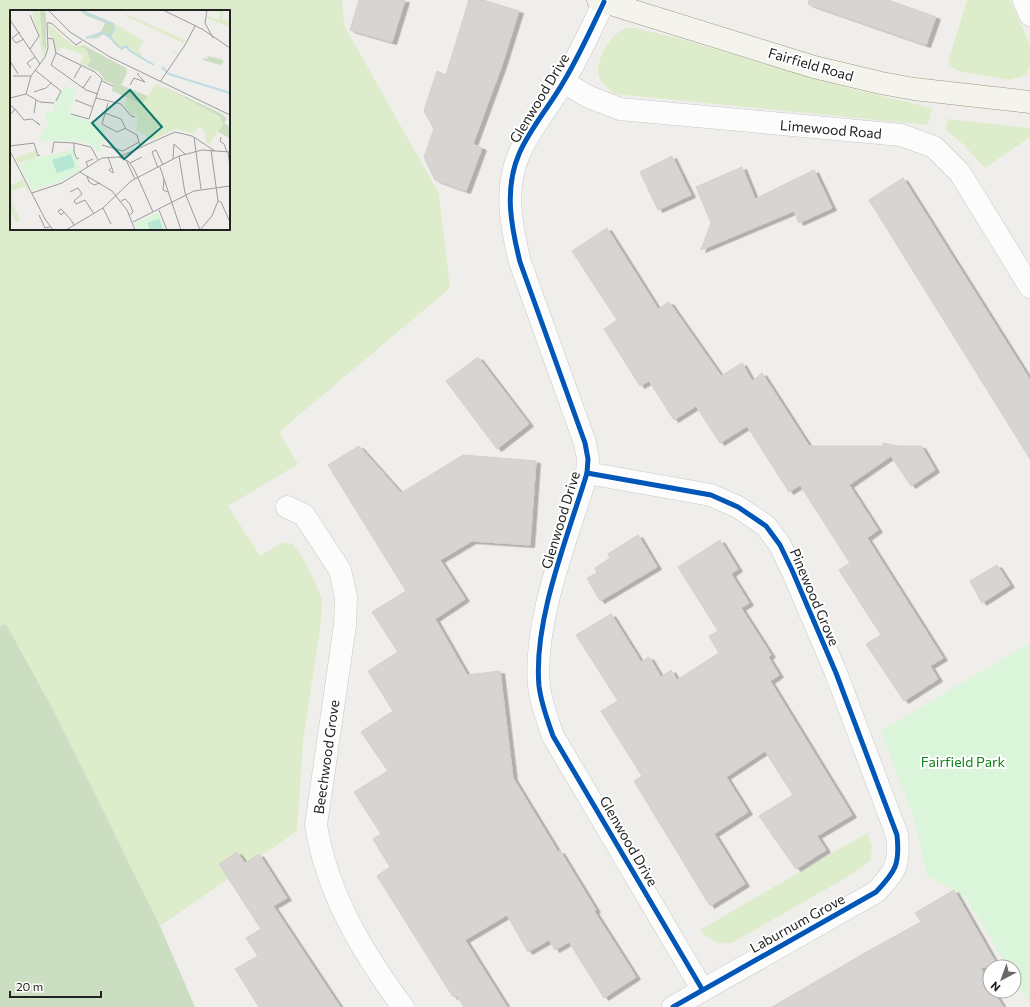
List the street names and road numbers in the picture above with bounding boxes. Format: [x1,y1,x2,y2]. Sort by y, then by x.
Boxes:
street label: Fairfield Road [766,44,856,84]
street label: Glenwood Drive [506,50,572,146]
street label: Limewood Road [779,116,883,142]
street label: Glenwood Drive [537,469,583,571]
street label: Pinewood Grove [787,546,843,648]
street label: Beechwood Grove [310,699,342,815]
street label: Glenwood Drive [596,793,662,889]
street label: Laburnum Grove [747,890,847,956]

